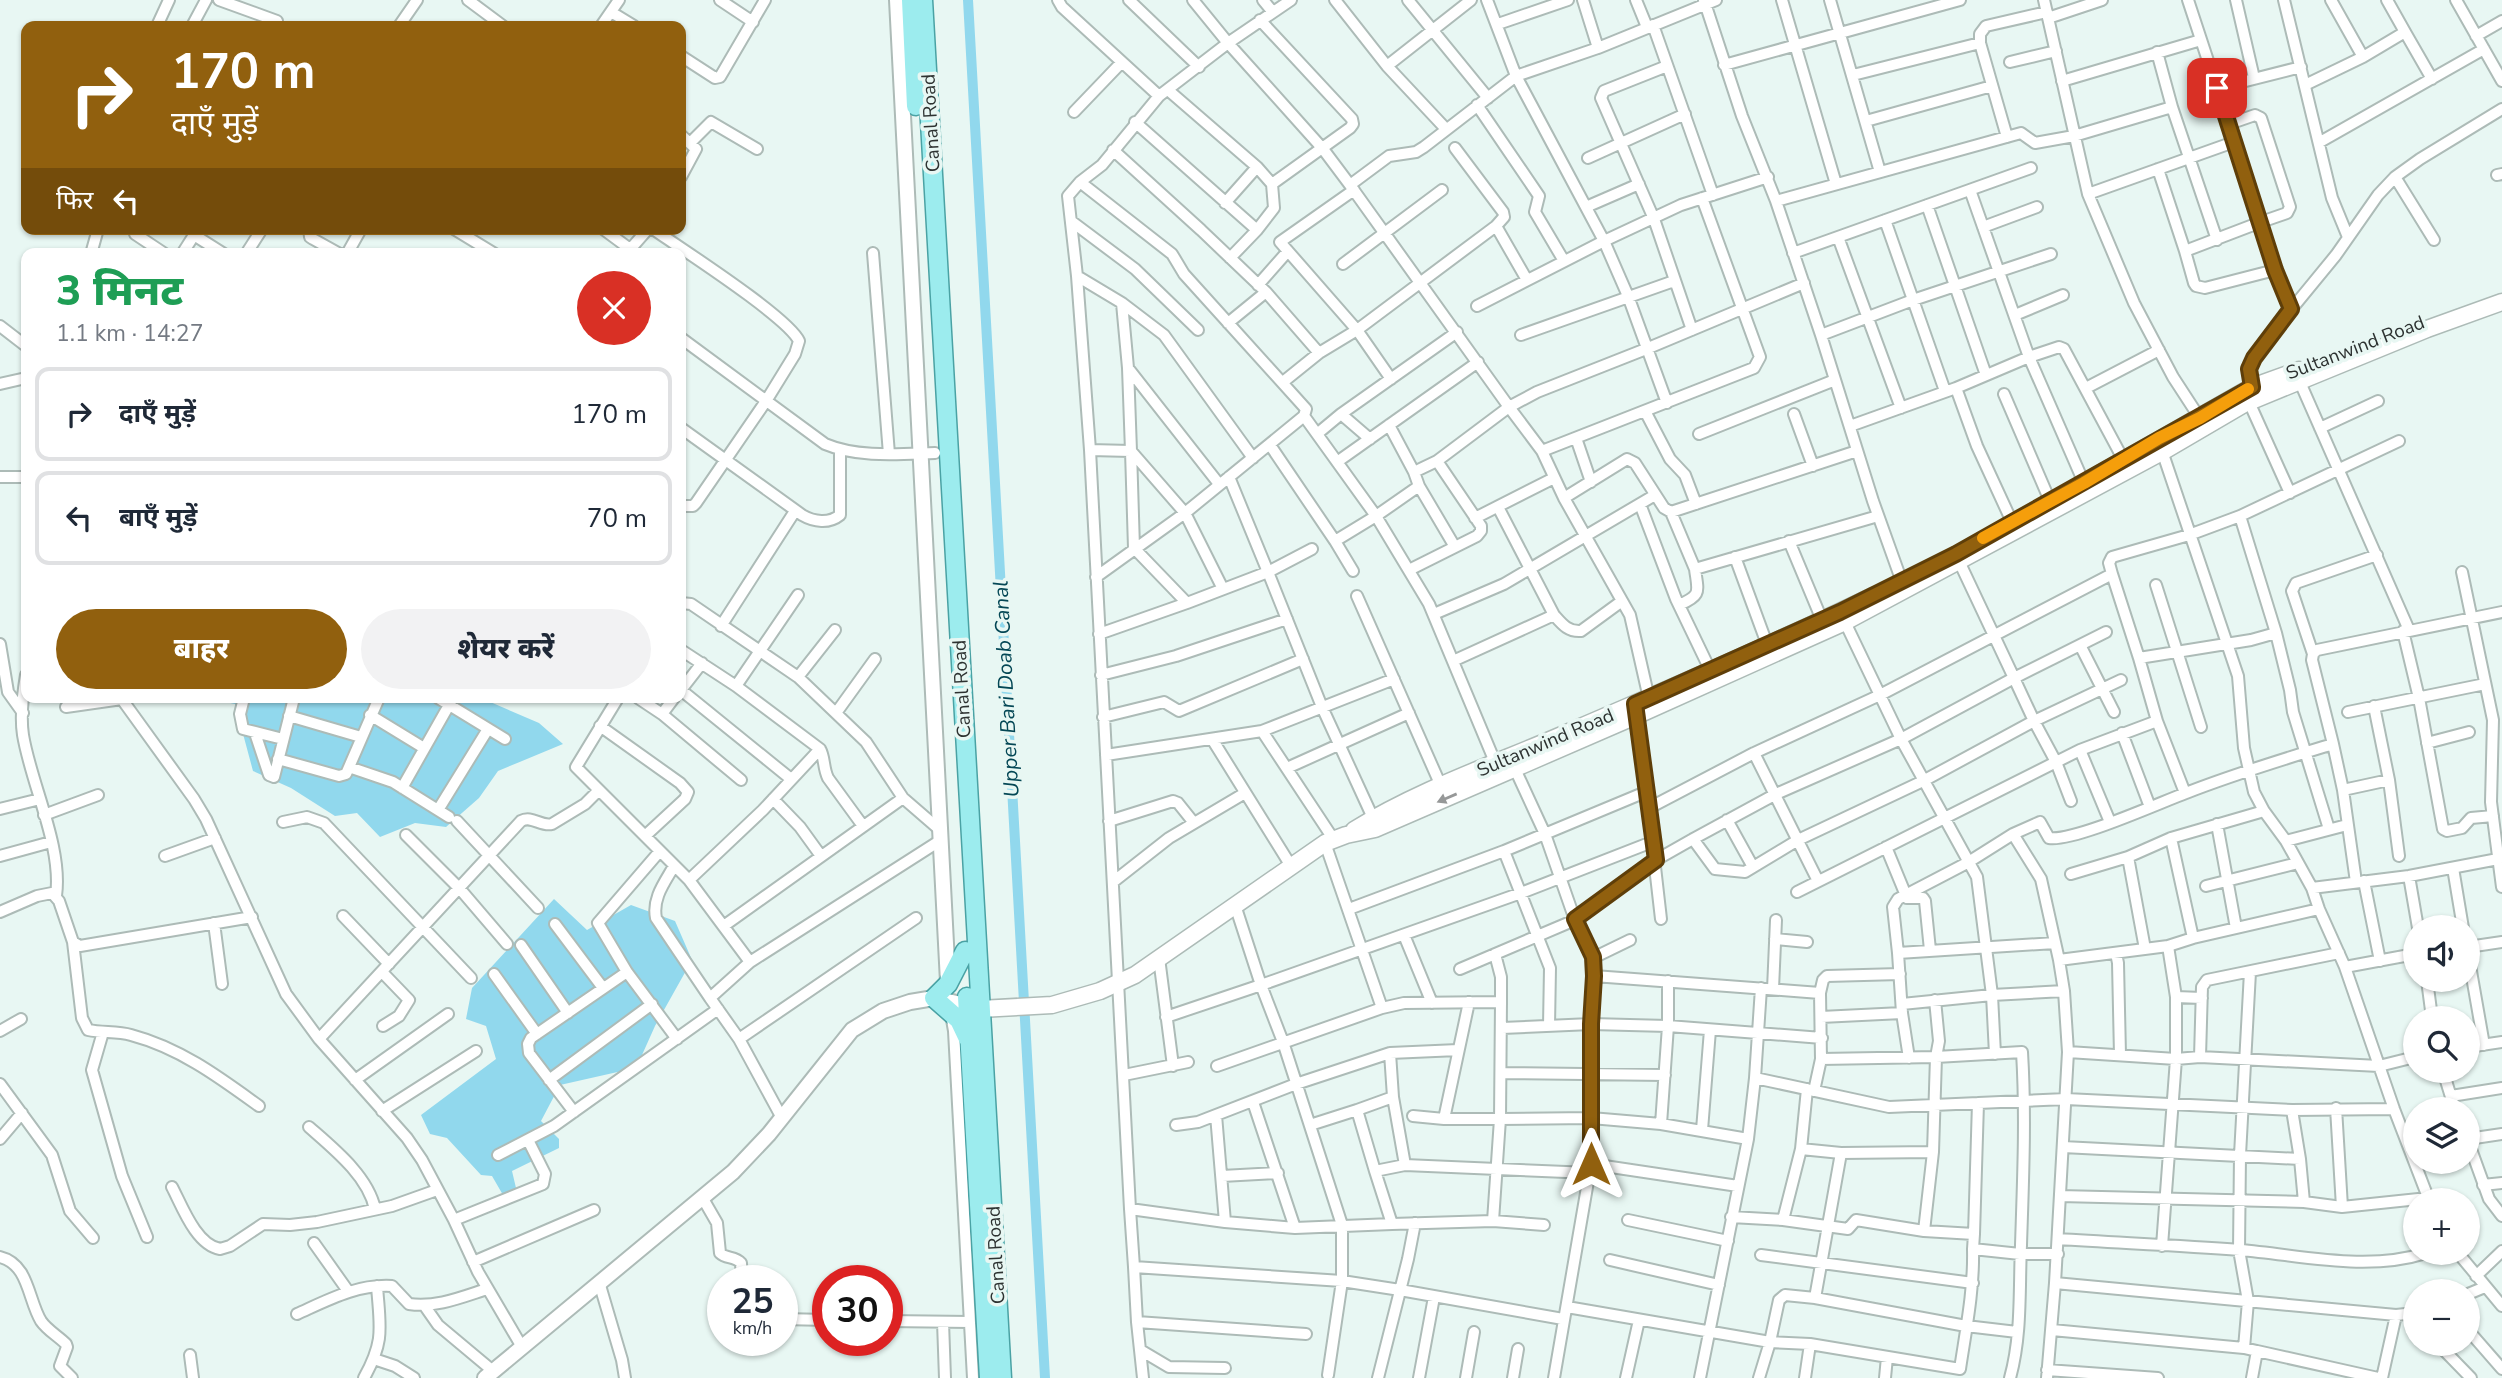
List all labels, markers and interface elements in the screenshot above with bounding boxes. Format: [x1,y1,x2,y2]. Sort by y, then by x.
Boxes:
text: 170 m [171,38,315,105]
icon: right [56,49,147,140]
pin [2187,58,2247,118]
icon: arrive [2198,69,2236,107]
street label: Canal Road [915,73,947,173]
text: दाएँ मुड़ें [171,102,258,145]
icon: left [107,182,145,220]
text: फिर [56,183,93,218]
text: 3 मिनट [56,263,183,320]
button: close [577,271,651,345]
street label: Sultanwind Road [2282,310,2428,386]
text: 1.1 km · 14:27 [56,318,203,349]
icon: right [60,395,98,433]
text: दाएँ मुड़ें [119,396,196,431]
text: 170 m [571,397,647,432]
icon: left [60,499,98,537]
text: बाएँ मुड़ें [119,500,197,535]
text: 70 m [587,501,647,536]
water label: Upper Bari Doab Canal [986,580,1026,798]
button: बाहर [56,609,347,689]
button: शेयर करें [361,609,651,689]
street label: Canal Road [946,639,978,739]
street label: Sultanwind Road [1473,702,1618,784]
one-way arrow [1437,792,1457,804]
map controls [2403,915,2480,1356]
button: sound [2403,915,2480,992]
button: search [2403,1006,2480,1083]
button: layers [2403,1097,2480,1174]
position arrow [1554,1127,1628,1201]
button: + [2403,1188,2480,1265]
street label: Canal Road [980,1205,1012,1305]
speed limit sign: 30 [812,1265,903,1356]
text: 25 [731,1278,774,1325]
button: − [2403,1279,2480,1356]
text: km/h [733,1316,772,1340]

